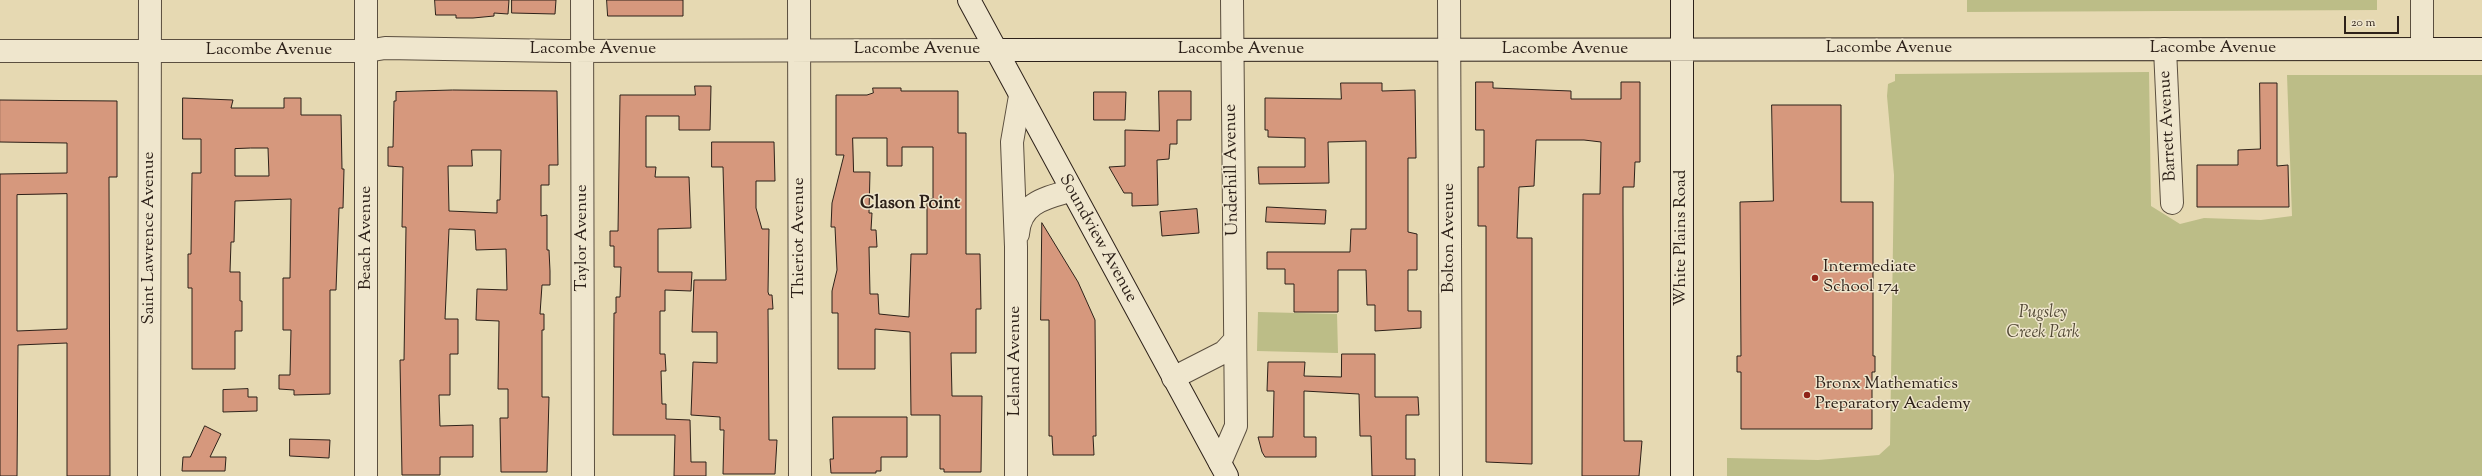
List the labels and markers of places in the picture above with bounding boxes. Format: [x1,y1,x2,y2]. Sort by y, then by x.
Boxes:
place label: Intermediate School 174 [1823,258,1916,298]
marker: Intermediate School 174 [1810,273,1820,283]
place label: Bronx Mathematics Preparatory Academy [1815,375,1971,415]
marker: Bronx Mathematics Preparatory Academy [1802,390,1812,400]

